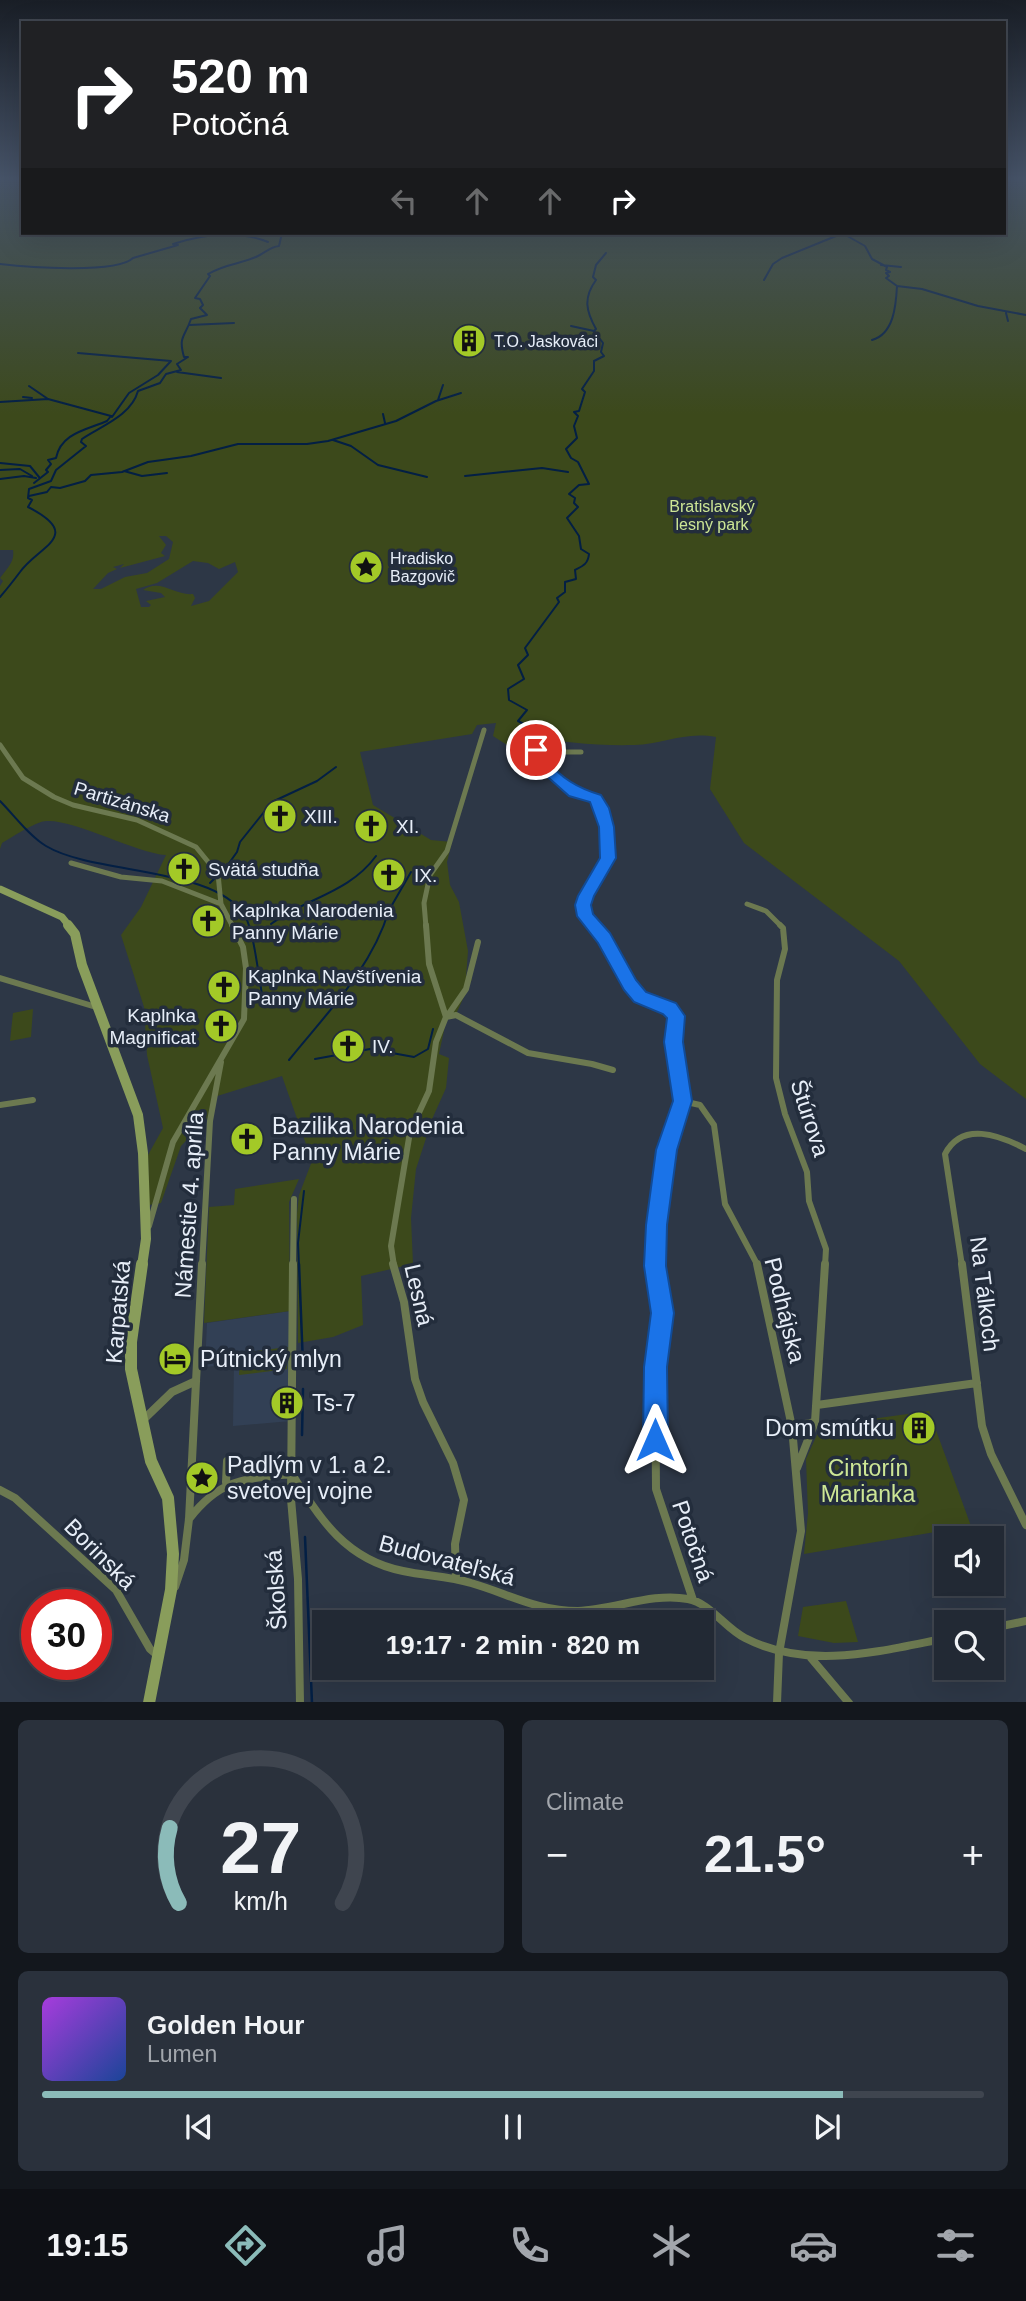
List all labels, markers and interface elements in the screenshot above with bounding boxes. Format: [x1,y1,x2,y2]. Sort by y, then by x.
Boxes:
icon: right [56,49,147,140]
text: 520 m [171,49,310,103]
text: Potočná [171,106,288,142]
icon: left [385,182,423,220]
icon: ahead [458,182,496,220]
icon: ahead [531,182,569,220]
icon: right [604,182,642,220]
building icon: T.O. Jaskováci [450,322,488,360]
place label: T.O. Jaskováci [494,333,598,350]
park label: Bratislavský lesný park [669,498,755,533]
place icon: Hradisko Bazgovič [347,548,385,586]
place label: Hradisko Bazgovič [390,550,455,585]
pin [506,720,566,780]
icon: arrive [517,731,555,769]
street label: Partizánska [71,777,173,827]
church icon: XIII. [261,797,299,835]
place label: XIII. [304,806,338,827]
church icon: XI. [352,807,390,845]
place label: XI. [396,816,419,837]
church icon: Svätá studňa [165,850,203,888]
church icon: IX. [370,856,408,894]
place label: Svätá studňa [208,859,319,880]
place label: IX. [414,865,437,886]
place label: Kaplnka Narodenia Panny Márie [232,900,394,943]
church icon: Kaplnka Narodenia Panny Márie [189,902,227,940]
place label: Kaplnka Navštívenia Panny Márie [248,966,422,1009]
church icon: Kaplnka Navštívenia Panny Márie [205,968,243,1006]
place label: Kaplnka Magnificat [109,1005,197,1048]
church icon: Kaplnka Magnificat [202,1007,240,1045]
church icon: IV. [329,1027,367,1065]
place label: IV. [372,1036,394,1057]
street label: Štúrova [785,1076,836,1160]
street label: Námestie 4. apríla [170,1111,208,1299]
place label: Bazilika Narodenia Panny Márie [272,1113,464,1165]
church icon: Bazilika Narodenia Panny Márie [228,1120,266,1158]
street label: Na Tálkoch [965,1235,1005,1353]
street label: Podhájska [759,1255,811,1365]
street label: Karpatská [101,1259,135,1365]
street label: Lesná [399,1262,439,1329]
hotel icon: Pútnický mlyn [156,1340,194,1378]
place label: Pútnický mlyn [200,1346,342,1372]
building icon: Ts-7 [268,1384,306,1422]
place label: Ts-7 [312,1390,355,1416]
position arrow [618,1403,692,1477]
building icon: Dom smútku [900,1409,938,1447]
place label: Dom smútku [765,1415,894,1441]
place label: Padlým v 1. a 2. svetovej vojne [227,1452,392,1504]
park label: Cintorín Marianka [821,1455,915,1507]
place icon: Padlým v 1. a 2. svetovej vojne [183,1459,221,1497]
street label: Potočná [667,1497,719,1585]
street label: Borinská [59,1513,141,1595]
map controls [934,1526,1004,1680]
button: sound [934,1526,1004,1596]
street label: Budovateľská [376,1529,518,1591]
street label: Školská [259,1549,292,1631]
speed limit sign: 30 [21,1589,112,1680]
button: search [934,1610,1004,1680]
text: 19:17 · 2 min · 820 m [386,1630,640,1660]
text: Climate [546,1789,624,1815]
text: 27 [221,1807,301,1888]
text: 21.5° [704,1825,826,1883]
text: − [546,1834,568,1876]
text: + [962,1834,984,1876]
text: km/h [234,1886,288,1914]
text: Golden Hour [147,2010,304,2040]
text: Lumen [147,2041,217,2067]
icon: previous [180,2108,218,2146]
icon: pause [494,2108,532,2146]
icon: next [808,2108,846,2146]
icon: directions [221,2221,270,2270]
icon: music [363,2221,412,2270]
icon: phone [505,2221,554,2270]
icon: climate [647,2221,696,2270]
icon: car [789,2221,838,2270]
icon: filters [931,2221,980,2270]
text: 19:15 [46,2227,128,2263]

